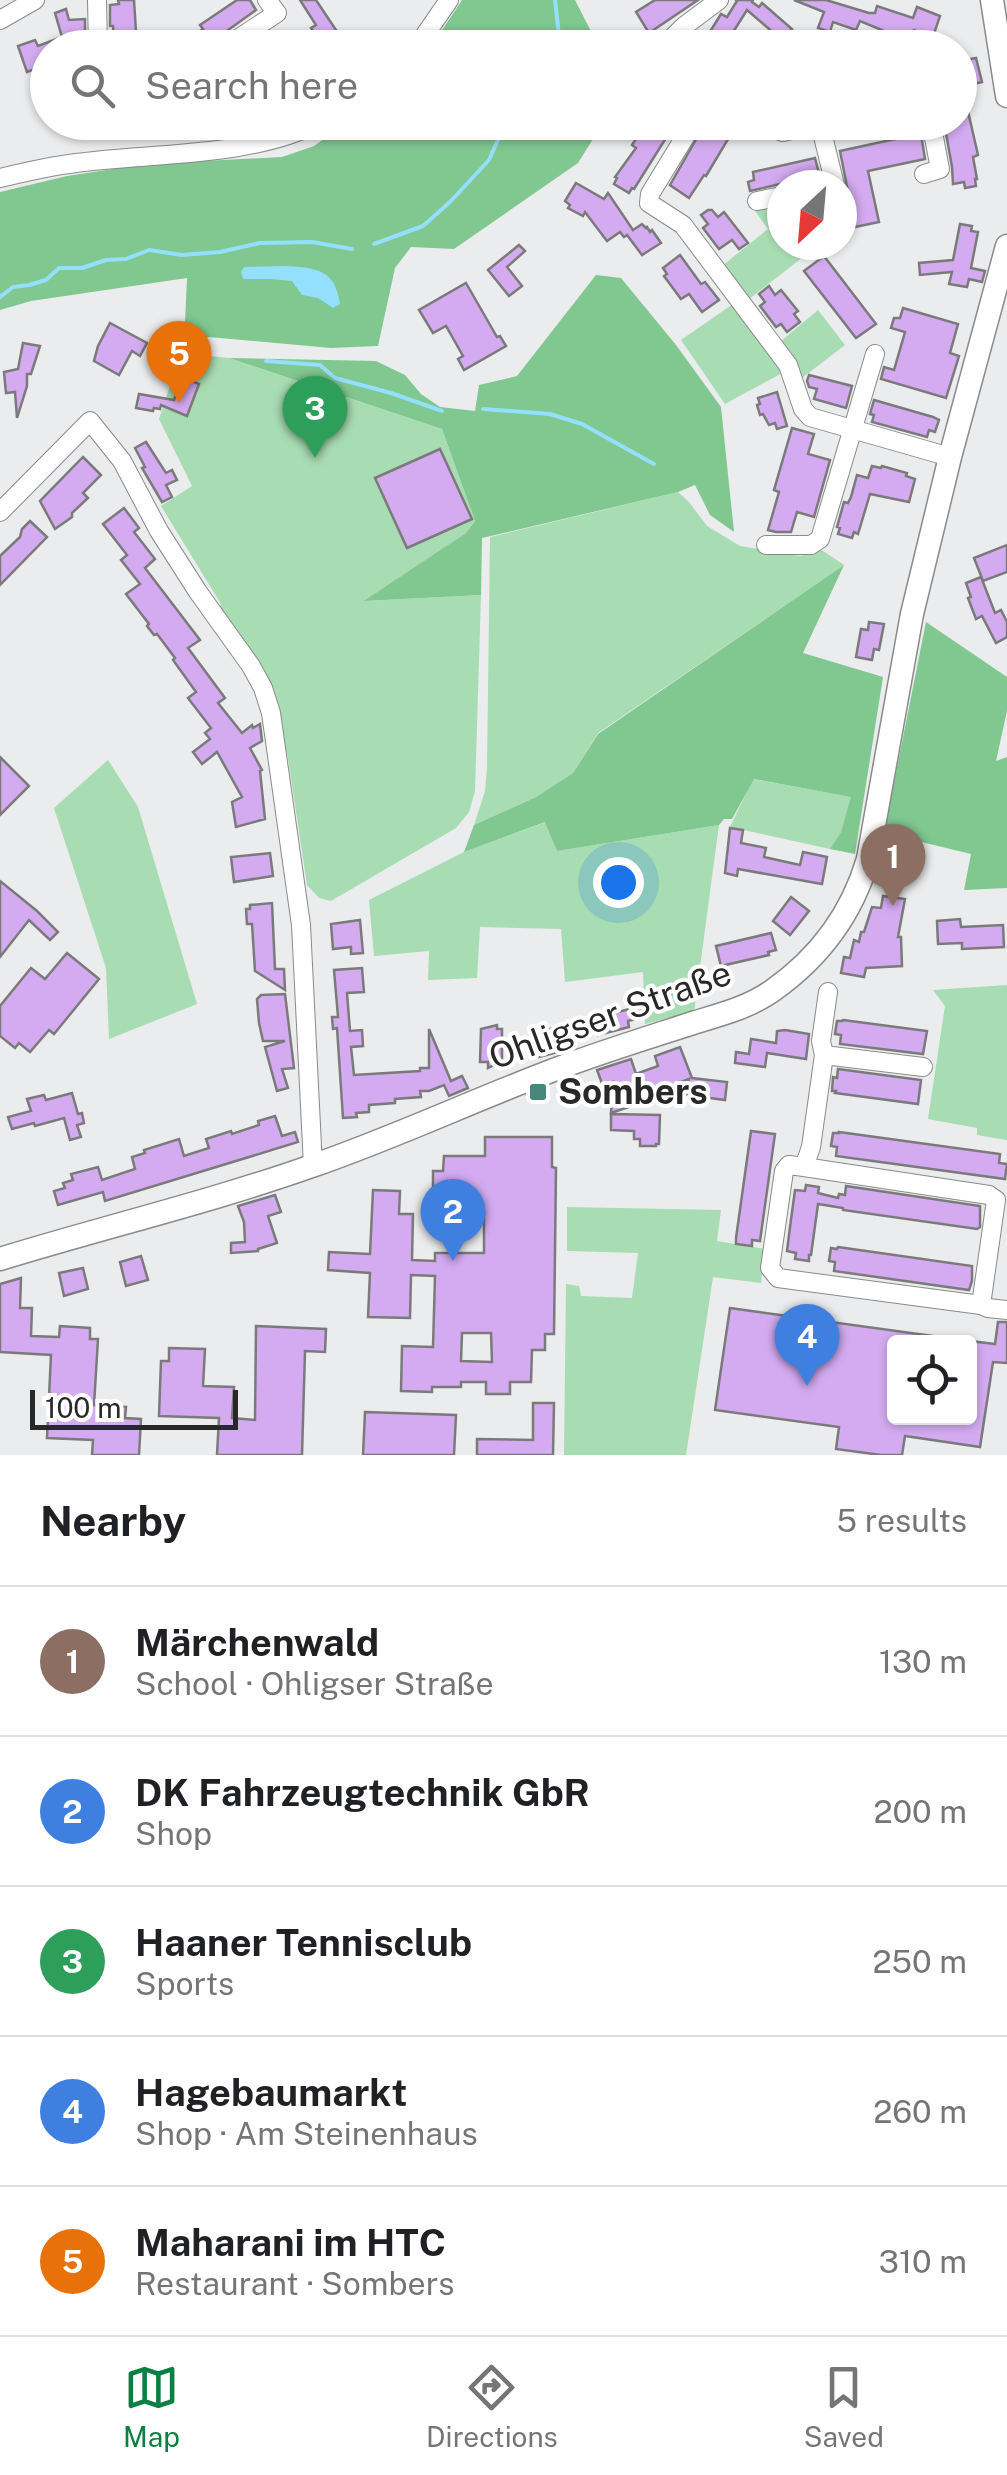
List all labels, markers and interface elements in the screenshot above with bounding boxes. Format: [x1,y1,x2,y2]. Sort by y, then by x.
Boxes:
search box [30,30,977,140]
icon: search [65,58,120,113]
text: Search here [145,63,358,108]
north arrow [767,170,857,260]
pin: 5 [146,320,212,403]
pin: 3 [282,376,348,458]
pin: 1 [860,824,926,906]
your location [593,857,644,908]
street label: Ohligser Straße [483,952,737,1077]
place label: Sombers [558,1071,708,1112]
marker: Sombers [527,1081,549,1103]
pin: 2 [420,1178,486,1261]
pin: 4 [774,1304,840,1386]
map controls [887,1335,977,1425]
button: locate [887,1335,977,1425]
scale bar [30,1385,238,1430]
text: 100 m [45,1391,122,1424]
text: Nearby [40,1496,186,1545]
text: 5 results [836,1502,967,1539]
text: Märchenwald [135,1620,379,1665]
text: 1 [66,1643,79,1680]
text: 130 m [879,1643,967,1680]
text: School · Ohligser Straße [135,1665,494,1702]
text: DK Fahrzeugtechnik GbR [135,1770,590,1815]
text: 2 [62,1793,83,1830]
text: 200 m [874,1793,967,1830]
text: Shop [135,1815,212,1852]
text: Haaner Tennisclub [135,1920,472,1965]
text: 3 [62,1943,83,1980]
text: 250 m [872,1943,967,1980]
text: Sports [135,1965,234,2002]
text: Hagebaumarkt [135,2070,407,2115]
text: 4 [62,2093,83,2130]
text: 260 m [873,2093,967,2130]
text: Shop · Am Steinenhaus [135,2115,478,2152]
text: Maharani im HTC [135,2220,446,2265]
text: 5 [62,2243,83,2280]
text: 310 m [879,2243,967,2280]
text: Restaurant · Sombers [135,2265,454,2302]
tab: Map [123,2360,180,2453]
tab: Directions [426,2360,558,2453]
tab: Saved [804,2360,884,2453]

